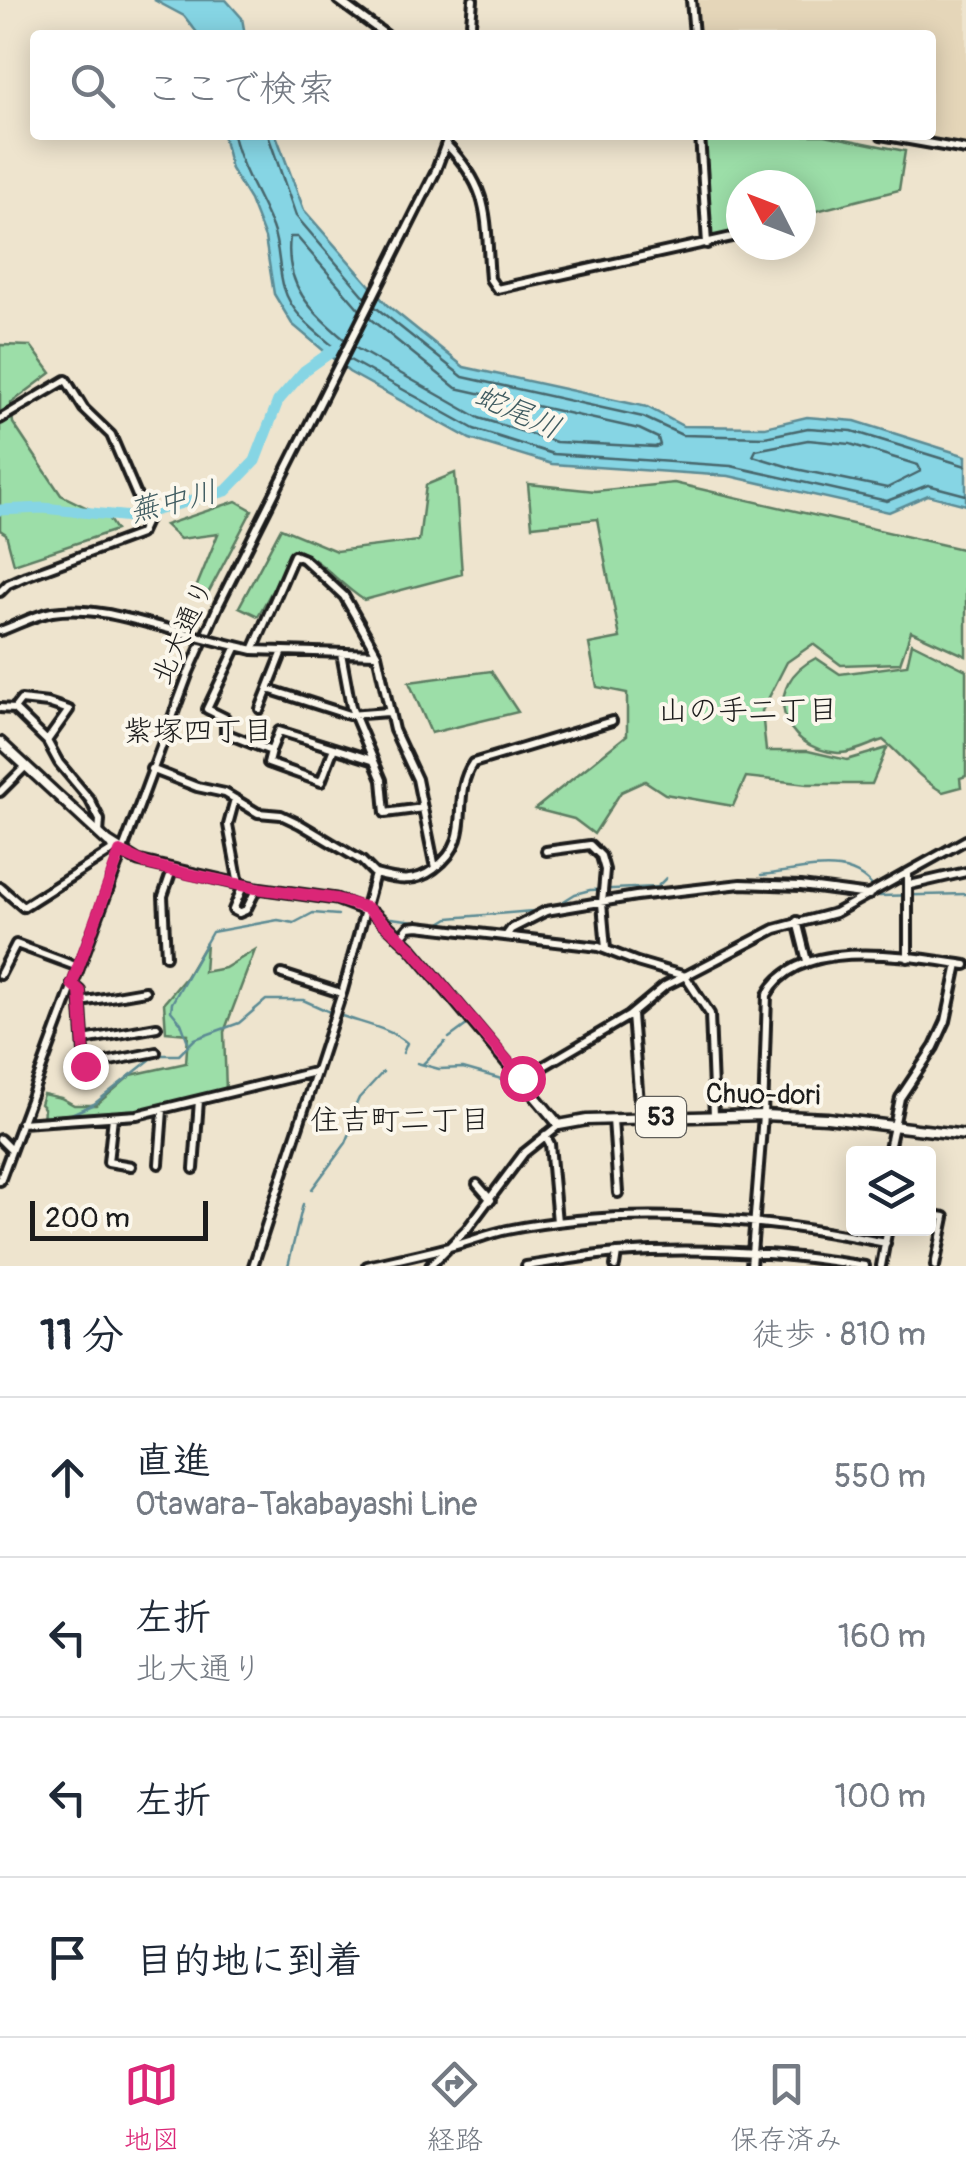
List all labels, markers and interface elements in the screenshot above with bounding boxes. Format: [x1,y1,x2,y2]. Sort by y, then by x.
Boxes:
search box [30,30,936,140]
icon: search [65,58,120,113]
text: ここで検索 [145,65,335,113]
north arrow [726,170,816,260]
water label: 蛇尾川 [469,377,567,447]
water label: 蕪中川 [125,473,221,531]
street label: 北大通り [144,574,222,690]
district label: 山の手二丁目 [658,692,838,729]
district label: 紫塚四丁目 [123,713,273,750]
route end [63,1044,109,1090]
route start [500,1056,546,1102]
street label: Chuo-dori [705,1077,821,1113]
road number: 53 [636,1097,686,1137]
district label: 住吉町二丁目 [310,1102,490,1139]
map controls [846,1146,936,1236]
button: layers [846,1146,936,1236]
scale bar [30,1196,208,1240]
text: 200 m [45,1201,130,1236]
text: 11 分 [40,1310,124,1362]
text: 徒歩 · 810 m [752,1315,926,1355]
text: 直進 [135,1437,211,1485]
icon: ahead [40,1450,95,1505]
text: 550 m [834,1457,926,1497]
text: Otawara-Takabayashi Line [135,1485,477,1525]
text: 左折 [135,1594,211,1642]
icon: left [40,1610,95,1665]
text: 160 m [838,1617,926,1657]
text: 北大通り [135,1649,263,1689]
icon: left [40,1770,95,1825]
text: 左折 [135,1777,211,1825]
text: 100 m [834,1777,926,1817]
icon: arrive [40,1930,95,1985]
text: 目的地に到着 [135,1937,363,1985]
tab: 地図 [124,2057,180,2158]
tab: 経路 [427,2057,483,2158]
tab: 保存済み [730,2057,842,2158]

